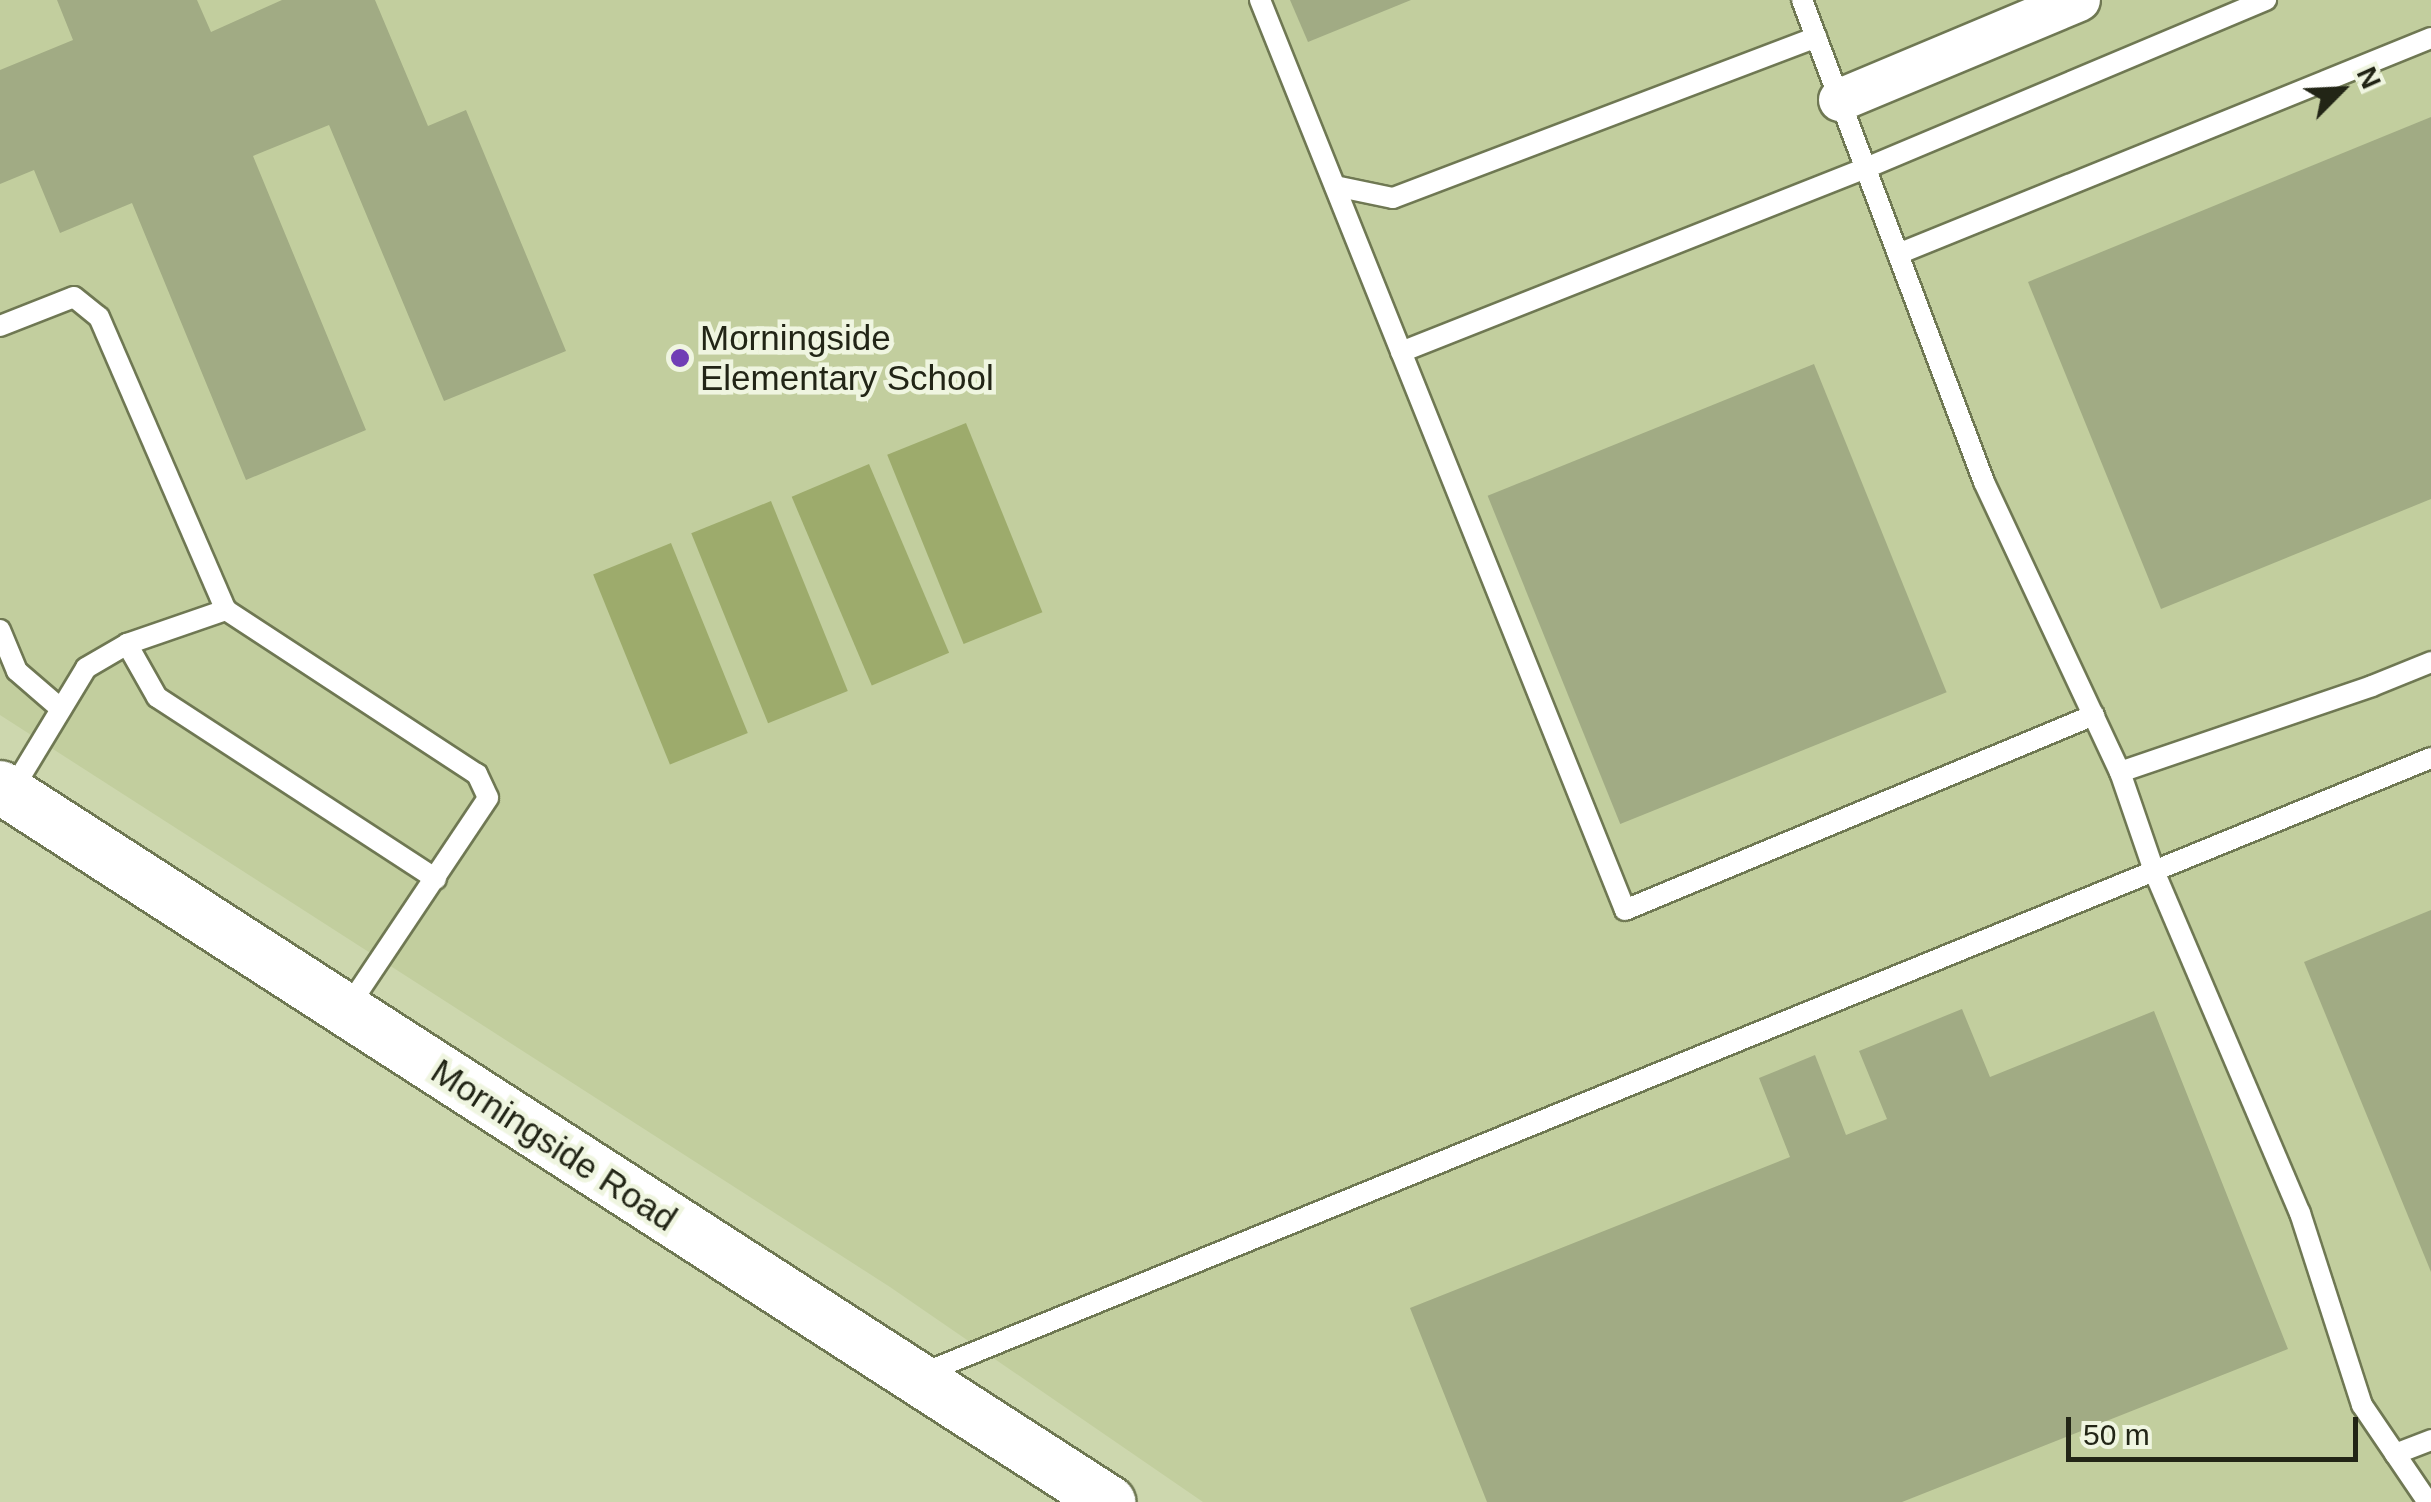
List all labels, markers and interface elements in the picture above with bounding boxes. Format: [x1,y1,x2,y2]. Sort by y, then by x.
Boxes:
north arrow [2291,40,2391,140]
text: N [2351,62,2387,93]
place label: Morningside Elementary School [700,317,994,399]
marker: Morningside Elementary School [669,347,691,369]
street label: Morningside Road [423,1050,685,1240]
scale bar [2071,1397,2364,1459]
text: 50 m [2083,1418,2150,1451]

